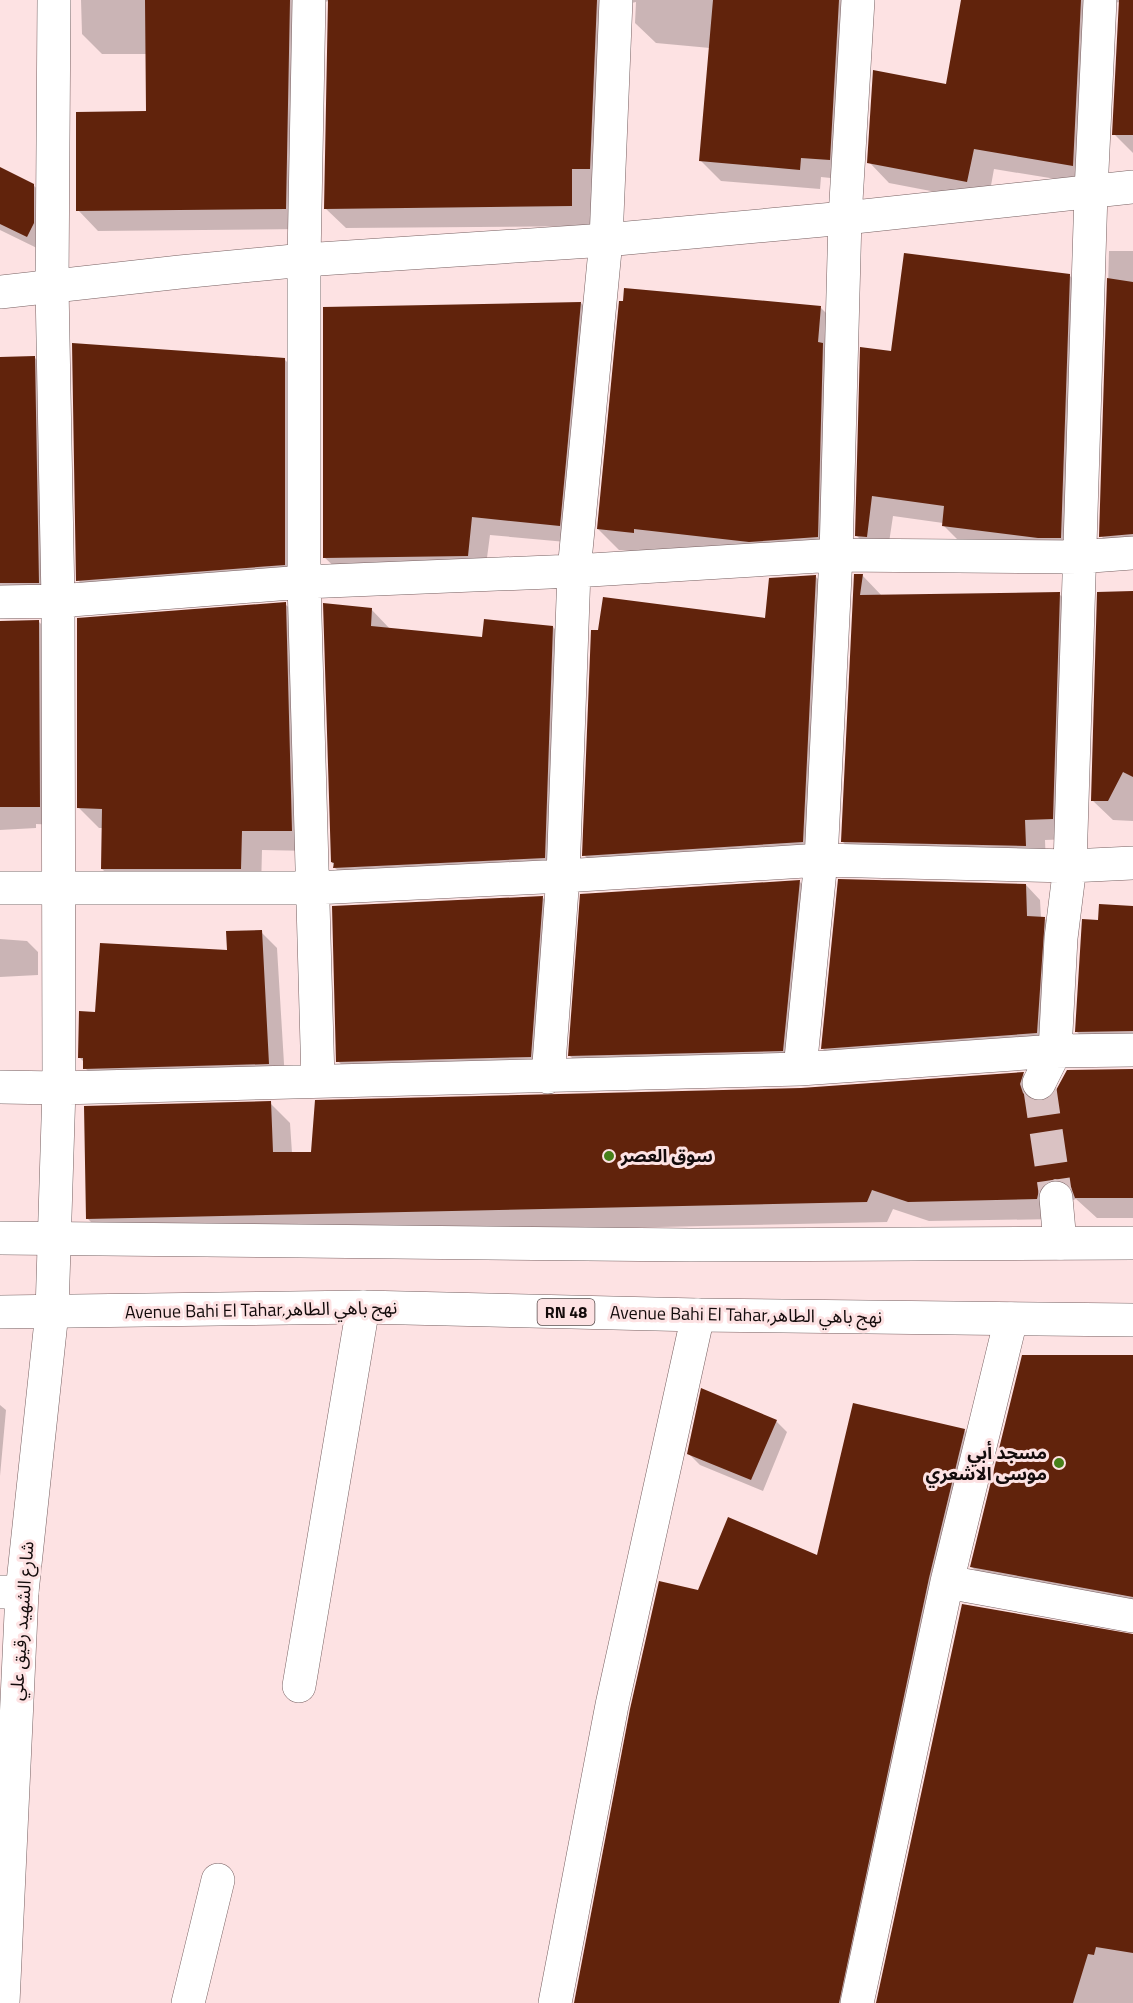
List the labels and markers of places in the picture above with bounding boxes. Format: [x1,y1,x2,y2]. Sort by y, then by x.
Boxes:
place label: سوق العصر [620,1142,713,1169]
marker: سوق العصر [602,1149,616,1163]
place label: مسجد أبي موسى الاشعري [925,1439,1047,1488]
marker: مسجد أبي موسى الاشعري [1052,1456,1066,1470]

